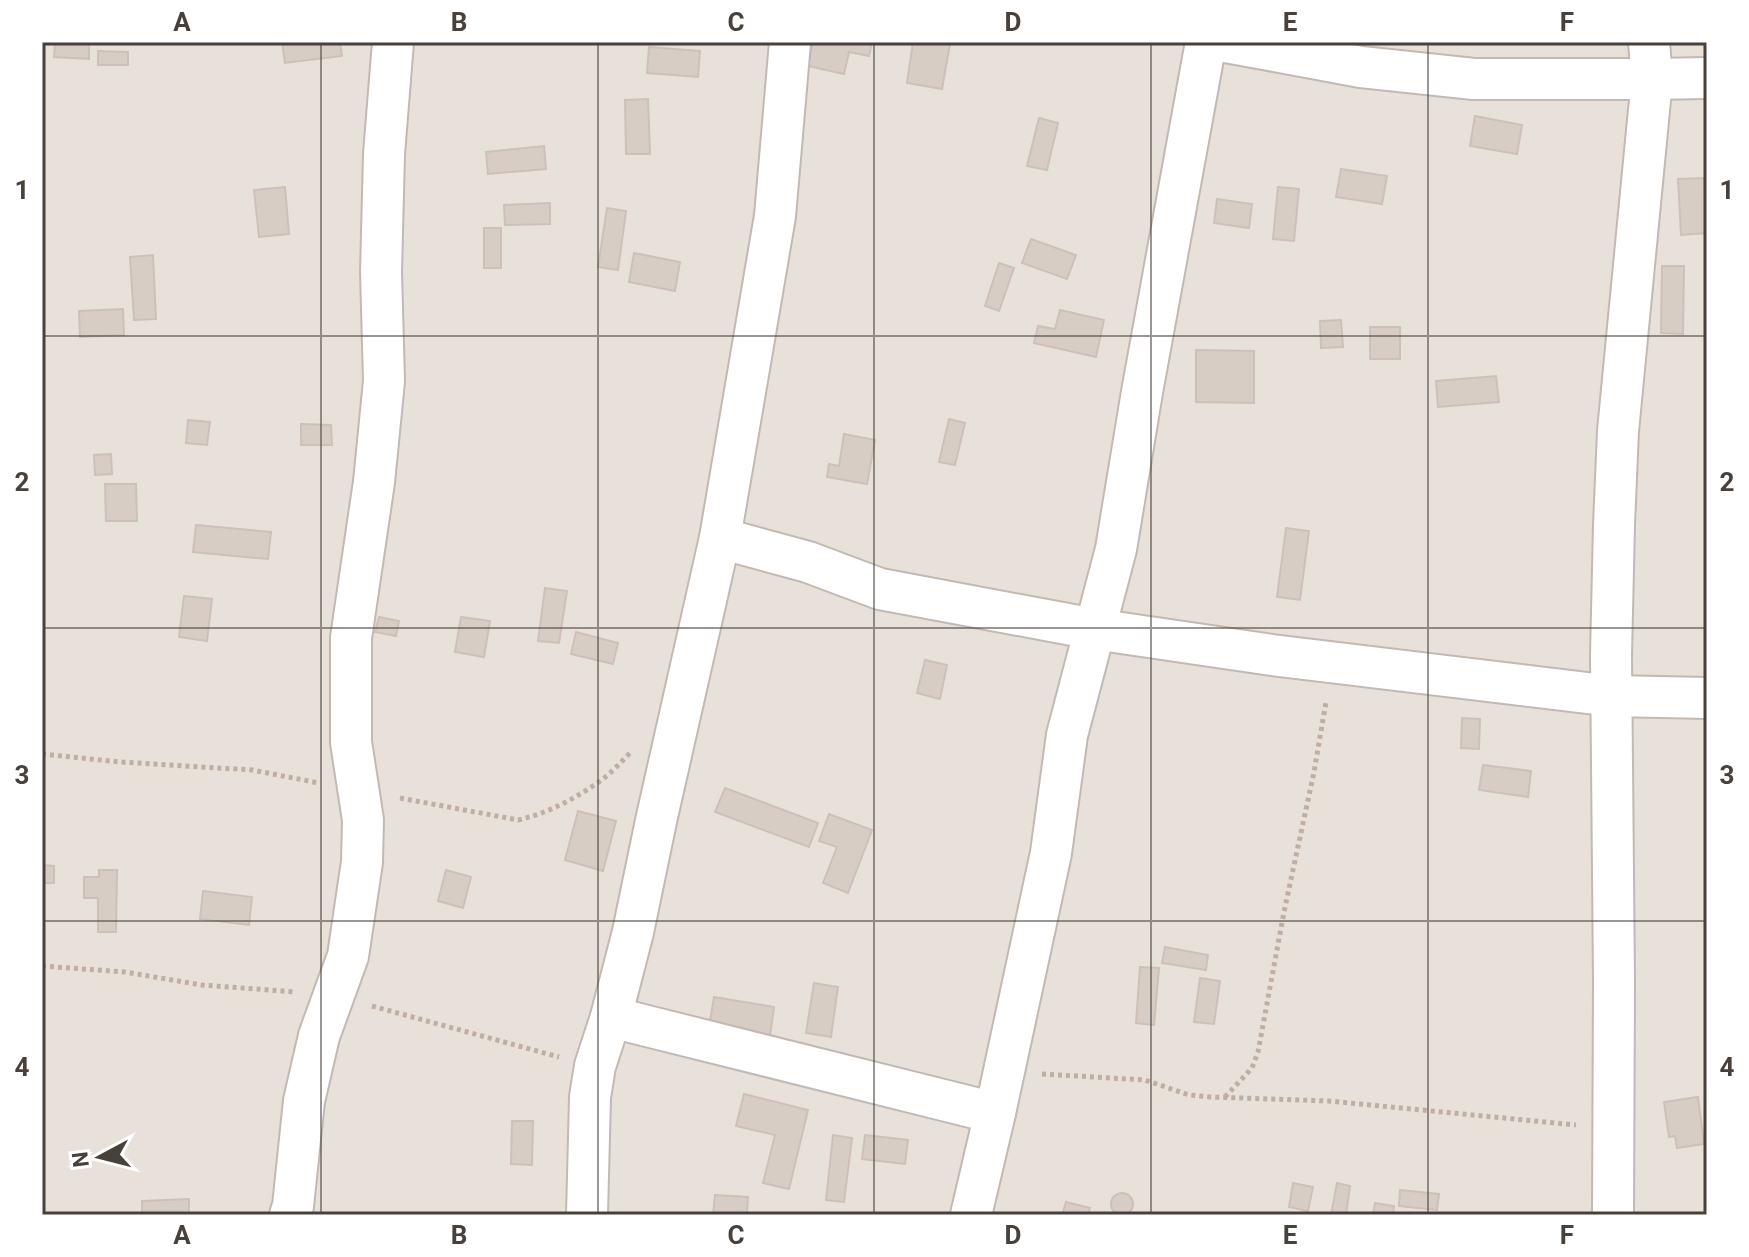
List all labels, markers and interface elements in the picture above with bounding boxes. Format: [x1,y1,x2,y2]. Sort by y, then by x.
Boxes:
text: A [173,7,191,37]
text: B [451,7,467,37]
text: C [727,7,745,37]
text: D [1005,7,1021,37]
text: E [1283,7,1298,37]
text: F [1560,7,1574,37]
text: 1 [15,175,29,205]
text: 1 [1720,175,1734,205]
text: 2 [15,467,29,497]
text: 2 [1720,467,1734,497]
text: 3 [15,760,29,790]
text: 3 [1720,760,1734,790]
text: 4 [15,1052,30,1082]
text: 4 [1720,1052,1735,1082]
north arrow [60,1117,140,1197]
text: N [67,1150,94,1169]
text: A [173,1220,191,1250]
text: B [451,1220,467,1250]
text: C [727,1220,745,1250]
text: D [1005,1220,1021,1250]
text: E [1283,1220,1298,1250]
text: F [1560,1220,1574,1250]

